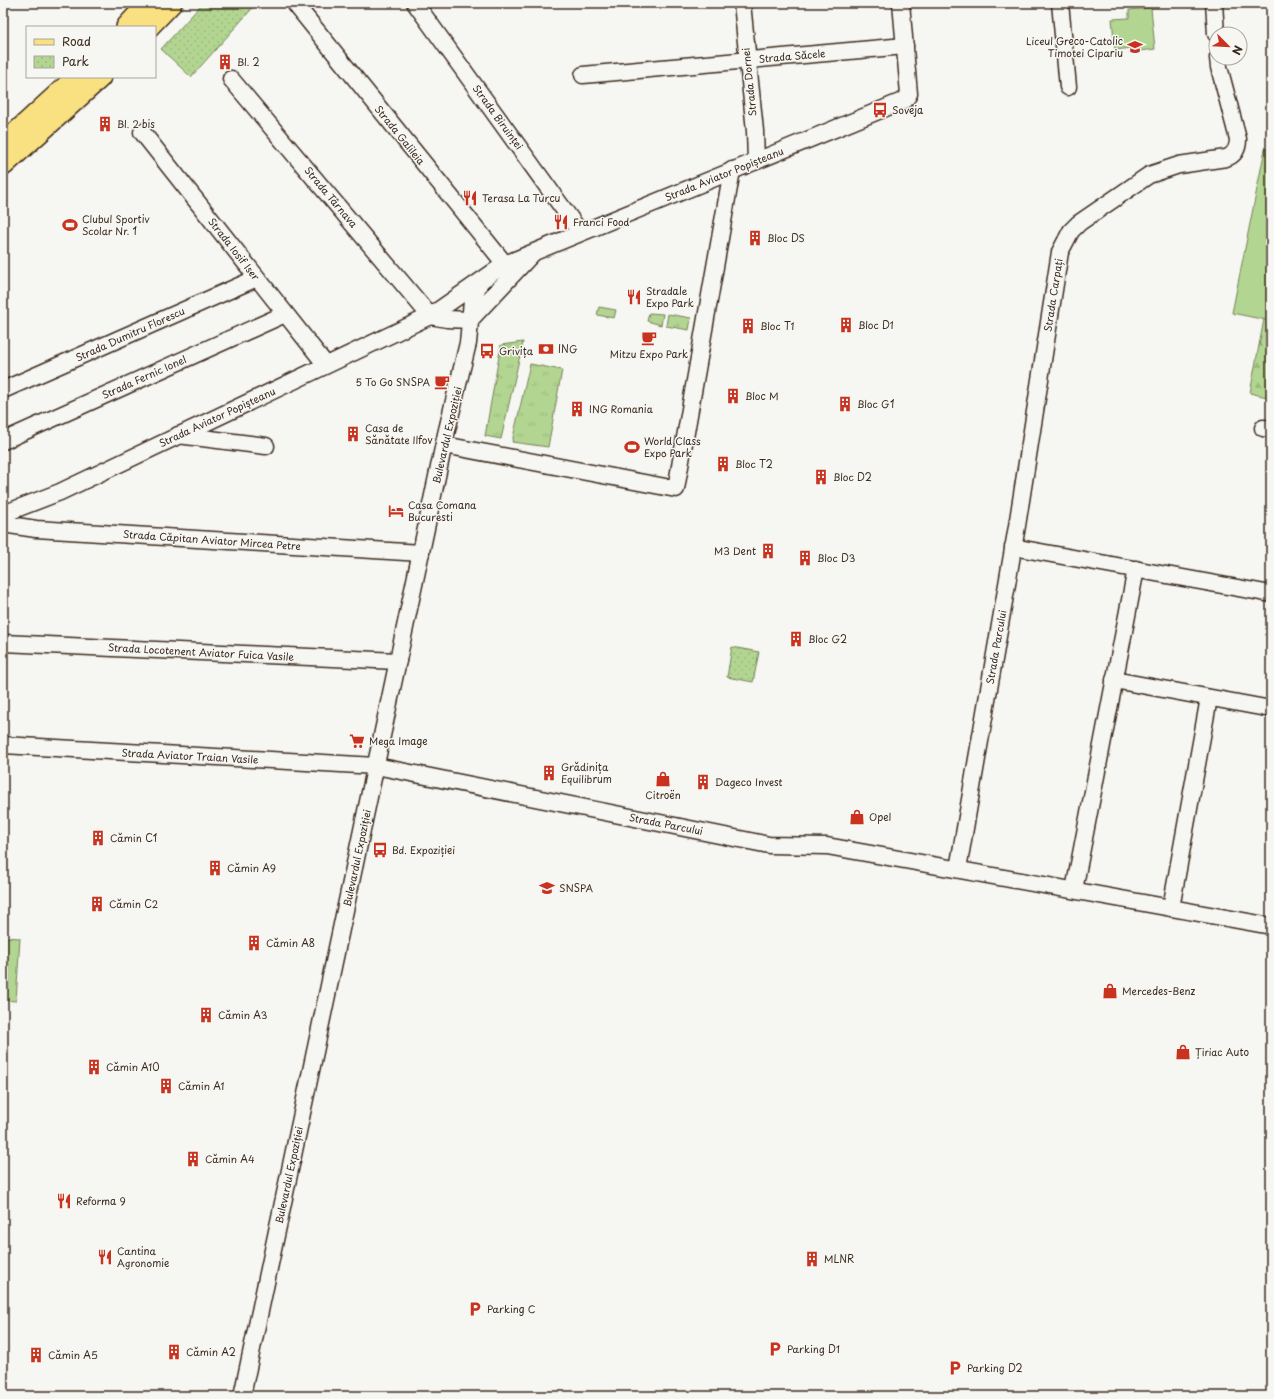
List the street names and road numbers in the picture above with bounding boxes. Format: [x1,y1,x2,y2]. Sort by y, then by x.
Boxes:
street label: Strada Săcele [758,45,827,66]
street label: Strada Dornei [737,47,760,117]
street label: Strada Biruinței [470,81,527,152]
street label: Strada Galileia [372,102,430,168]
street label: Strada Aviator Popișteanu [662,143,785,204]
street label: Strada Târnava [301,163,362,231]
street label: Strada Iosif Iser [205,214,264,283]
street label: Strada Carpați [1039,257,1066,333]
street label: Strada Dumitru Florescu [73,303,187,364]
street label: Strada Fernic Ionel [99,351,189,402]
street label: Strada Aviator Popișteanu [156,383,277,450]
street label: Bulevardul Expoziției [428,385,465,485]
street label: Strada Căpitan Aviator Mircea Petre [123,526,301,553]
street label: Strada Parcului [982,608,1009,685]
street label: Strada Locotenent Aviator Fuica Vasile [108,639,295,664]
street label: Strada Aviator Traian Vasile [121,744,259,767]
street label: Bulevardul Expoziției [339,808,374,908]
street label: Strada Parcului [628,809,705,838]
street label: Bulevardul Expoziției [271,1125,306,1225]

